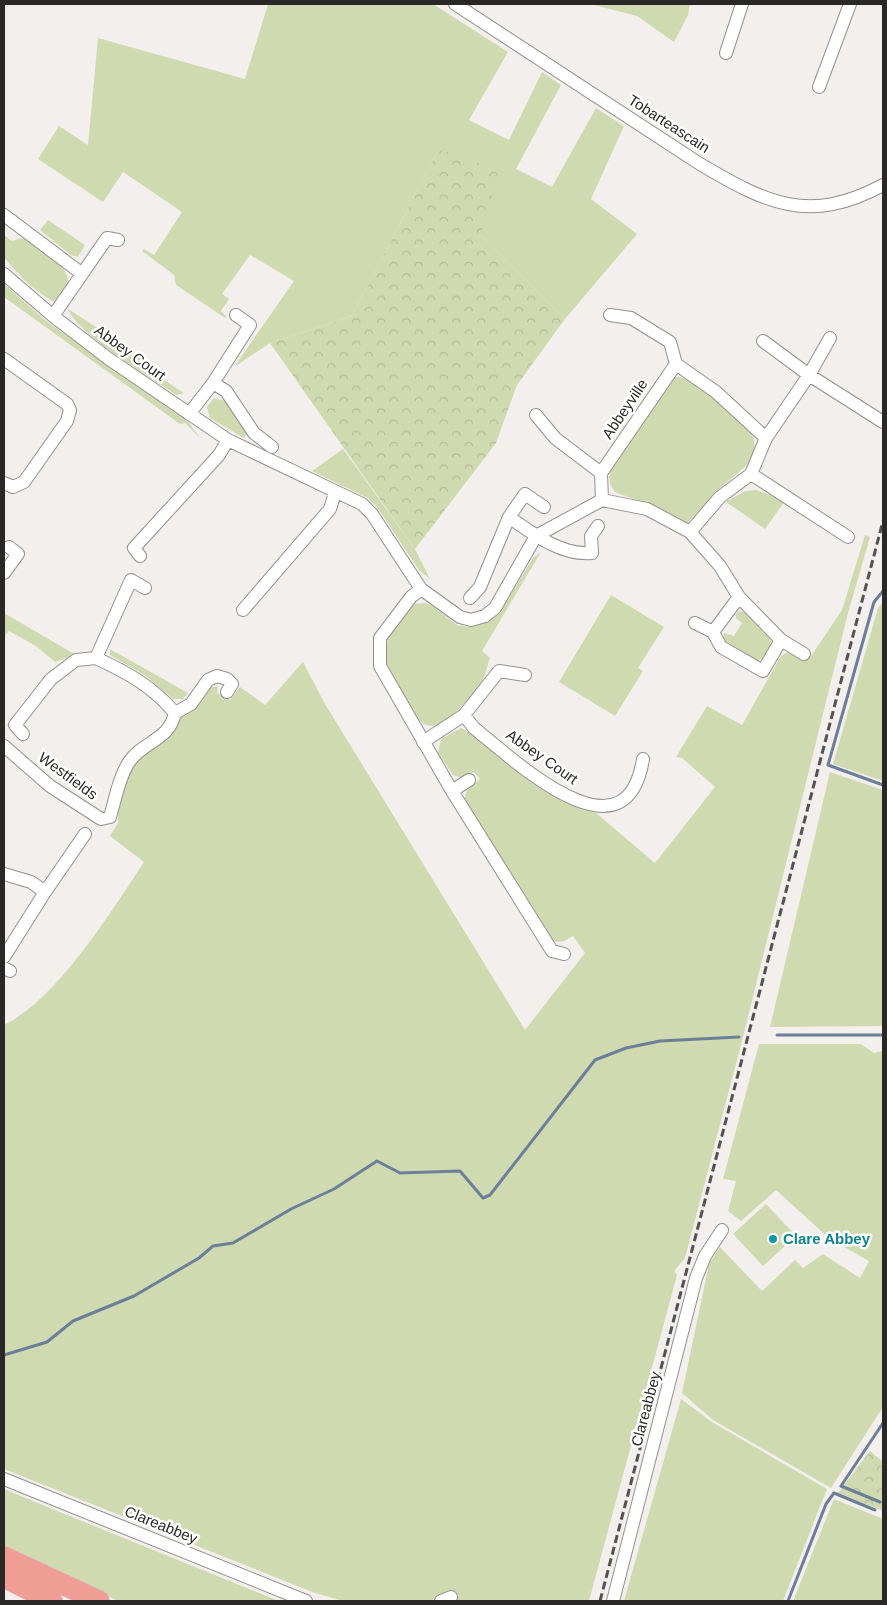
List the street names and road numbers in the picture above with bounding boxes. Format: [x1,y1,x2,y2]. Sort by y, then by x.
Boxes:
street label: Tobarteascain [625,91,713,156]
street label: Abbey Court [92,321,170,384]
street label: Abbeyville [598,376,651,442]
street label: Abbey Court [503,726,582,788]
street label: Westfields [35,748,101,803]
street label: Clareabbey [627,1369,664,1448]
street label: Clareabbey [122,1502,200,1547]

